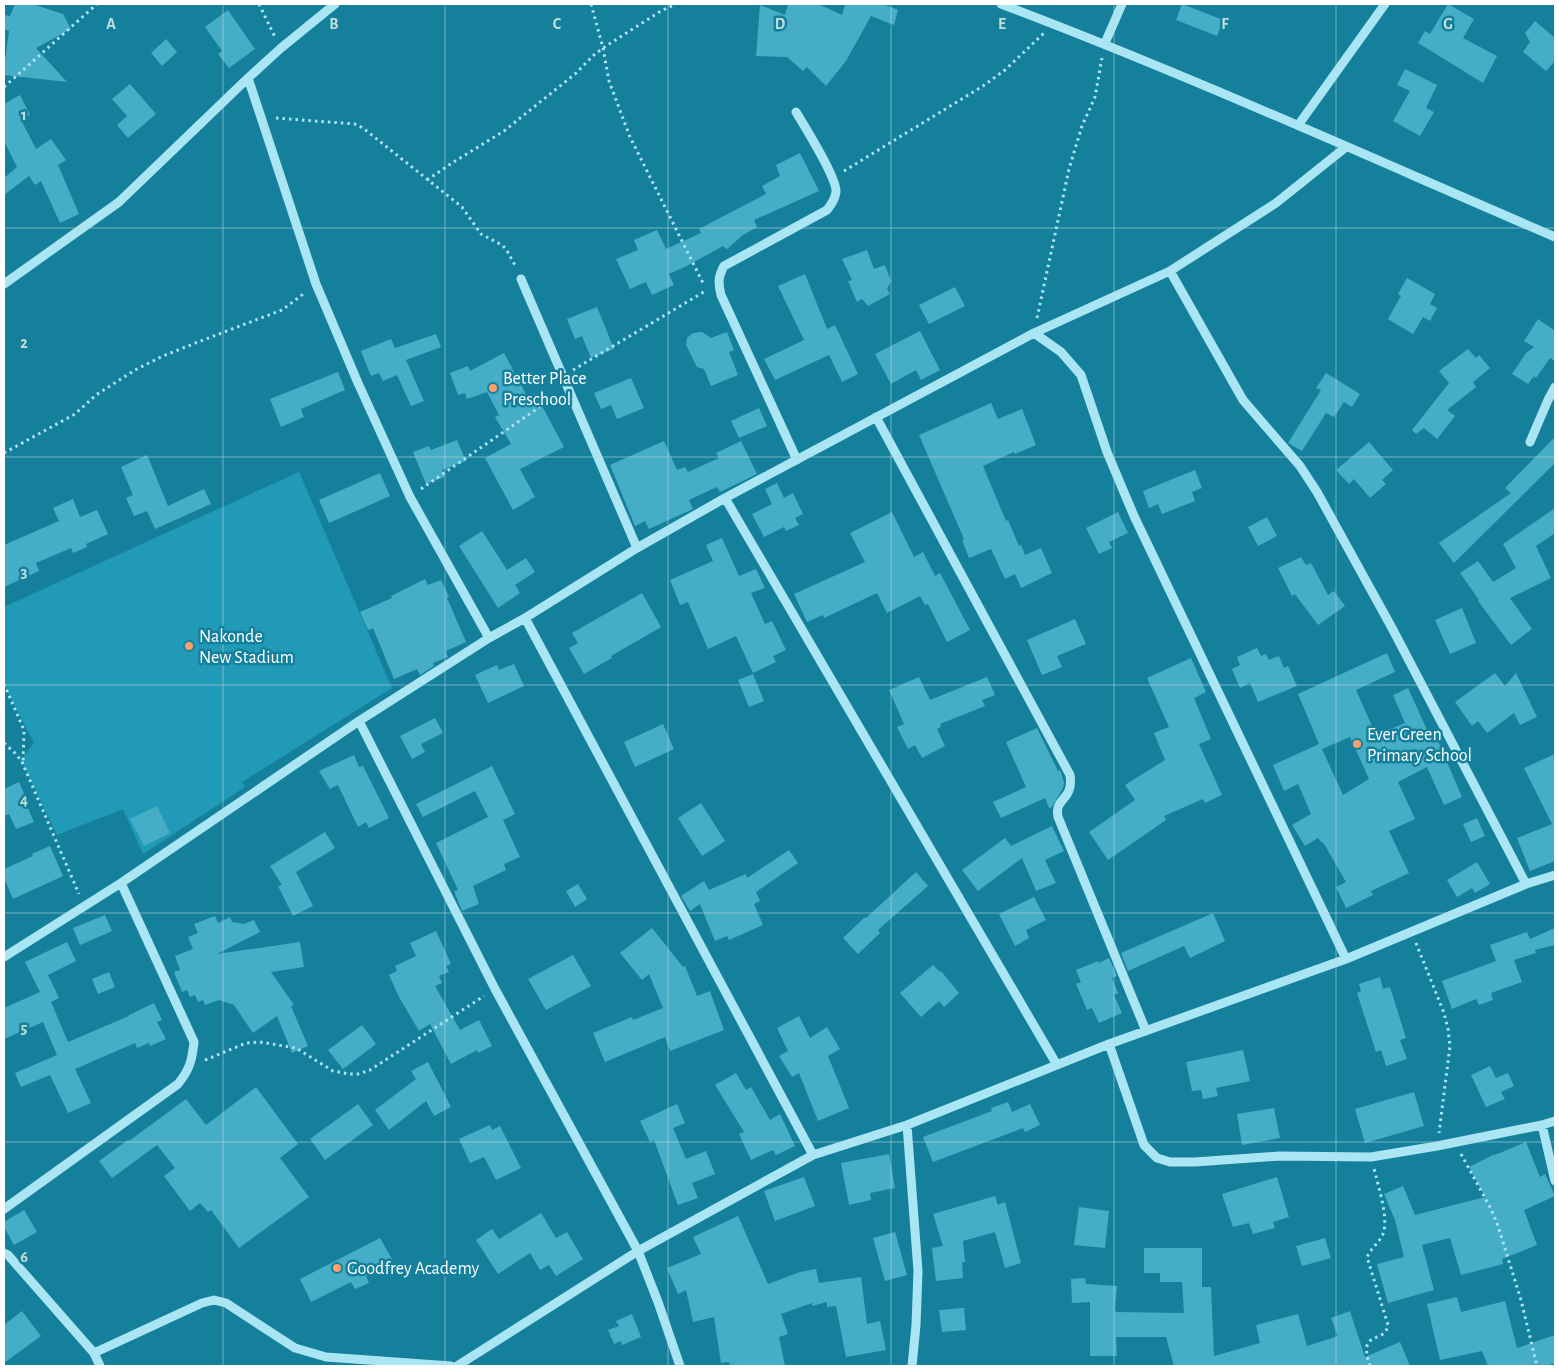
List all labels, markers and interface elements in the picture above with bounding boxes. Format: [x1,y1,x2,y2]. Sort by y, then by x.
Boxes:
text: A [106,16,116,32]
text: B [329,16,339,32]
text: C [553,16,562,32]
text: D [775,16,786,32]
text: E [998,16,1006,32]
text: F [1221,16,1229,32]
text: G [1443,16,1453,32]
text: 1 [21,107,27,123]
text: 2 [20,335,28,351]
place label: Better Place Preschool [503,370,586,409]
marker: Better Place Preschool [487,382,499,394]
text: 3 [21,564,28,580]
place label: Nakonde New Stadium [199,628,294,667]
marker: Nakonde New Stadium [183,640,195,652]
place label: Ever Green Primary School [1367,726,1472,765]
marker: Ever Green Primary School [1351,738,1363,750]
text: 4 [20,792,28,808]
text: 5 [21,1020,28,1036]
text: 6 [20,1249,28,1265]
place label: Goodfrey Academy [347,1260,479,1278]
marker: Goodfrey Academy [331,1262,343,1274]

